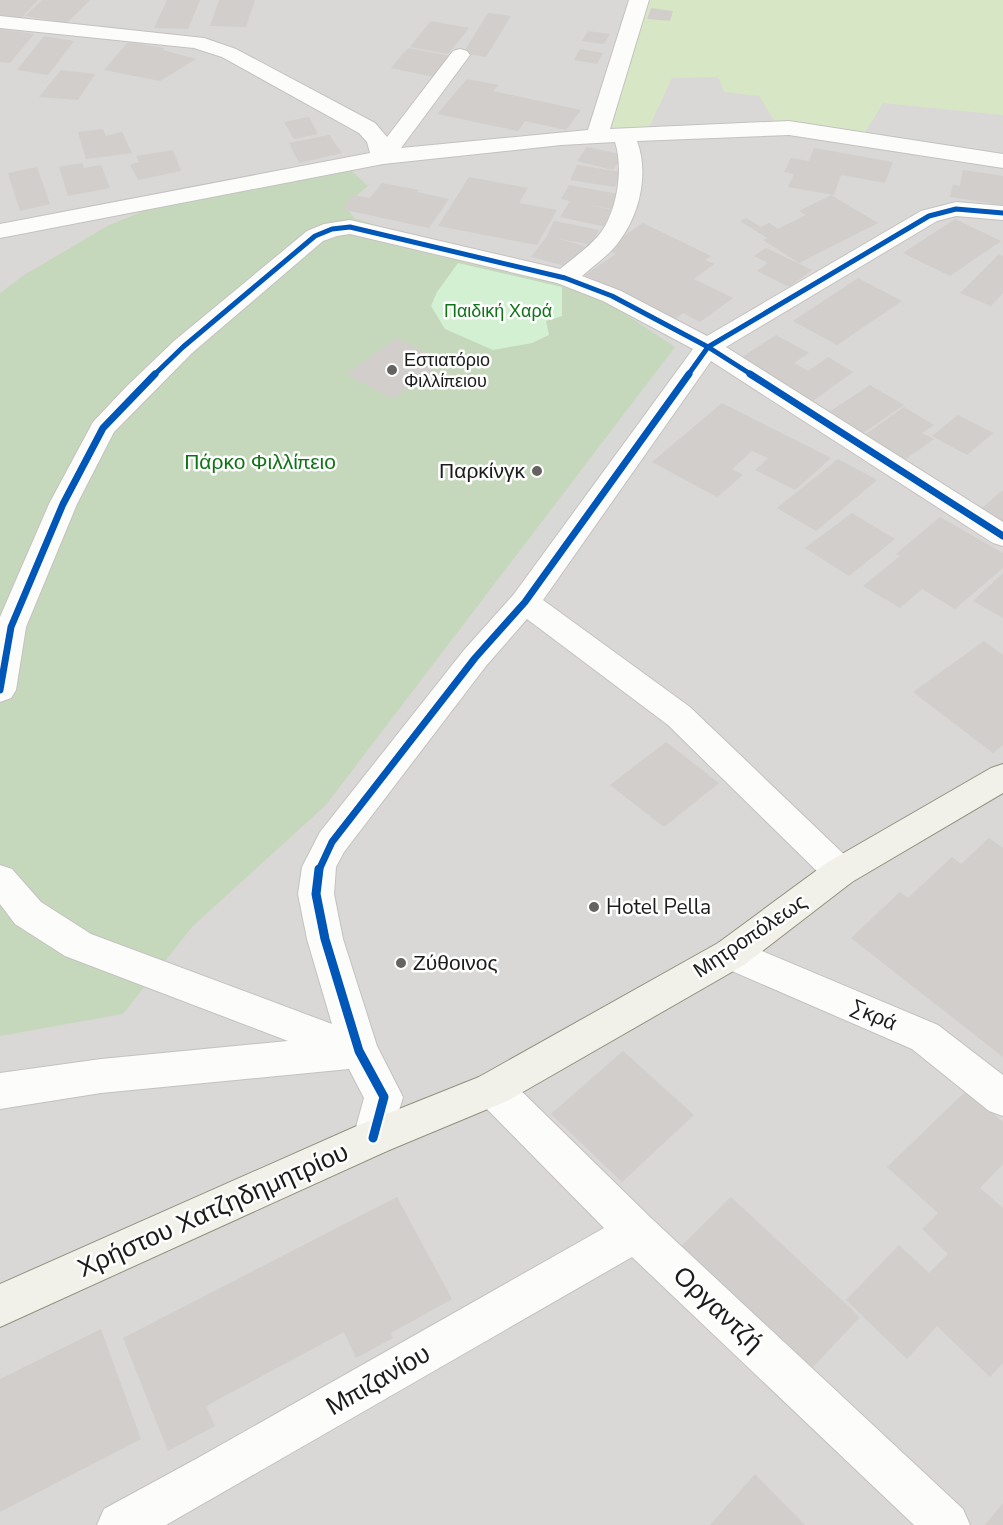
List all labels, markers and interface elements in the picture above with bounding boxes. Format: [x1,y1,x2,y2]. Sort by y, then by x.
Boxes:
park label: Παιδική Χαρά [444,299,552,323]
place label: Εστιατόριο Φιλλίπειου [404,348,490,393]
marker: Εστιατόριο Φιλλίπειου [385,363,399,377]
park label: Πάρκο Φιλλίπειο [184,448,336,476]
place label: Παρκίνγκ [439,457,525,485]
marker: Παρκίνγκ [530,464,544,478]
street label: Μητροπόλεως [688,888,812,984]
place label: Hotel Pella [606,893,711,921]
marker: Hotel Pella [587,900,601,914]
place label: Ζύθοινος [413,949,498,977]
marker: Ζύθοινος [394,956,408,970]
street label: Σκρά [847,993,901,1037]
street label: Χρήστου Χατζηδημητρίου [72,1134,354,1286]
street label: Οργαντζή [665,1258,771,1360]
street label: Μπιζανίου [319,1336,437,1424]

